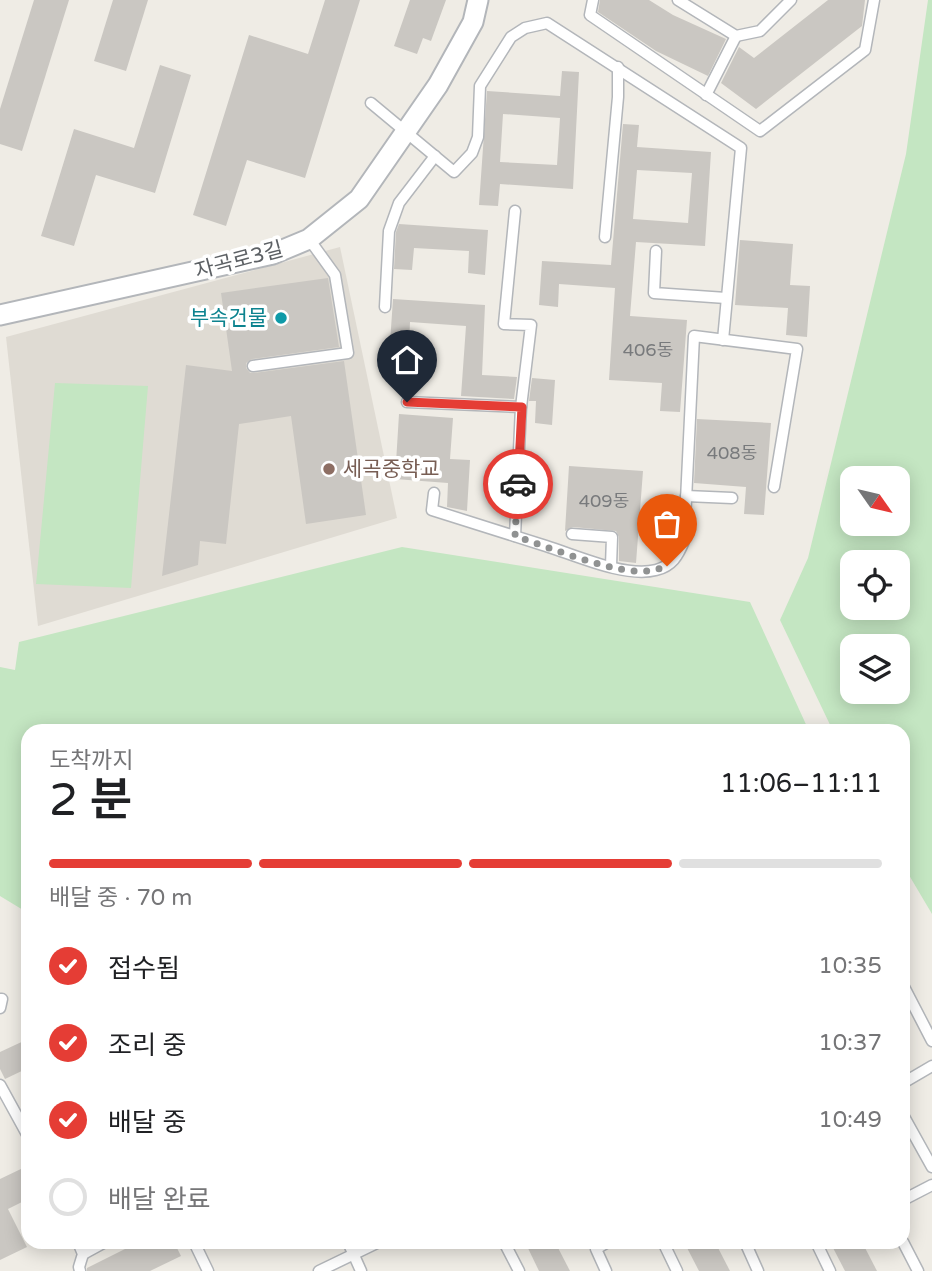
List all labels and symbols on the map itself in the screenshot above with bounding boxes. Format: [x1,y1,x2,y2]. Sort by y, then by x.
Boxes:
street label: 자곡로3길 [192,237,286,284]
place label: 부속건물 [190,306,267,331]
marker: 부속건물 [273,310,289,326]
pin [377,330,437,402]
house number: 406동 [623,339,673,361]
house number: 408동 [707,442,757,464]
courier [483,449,553,519]
place label: 세곡중학교 [343,457,440,482]
marker: 세곡중학교 [321,461,337,477]
north arrow [840,466,910,536]
house number: 409동 [579,490,629,512]
pin [637,494,697,566]

